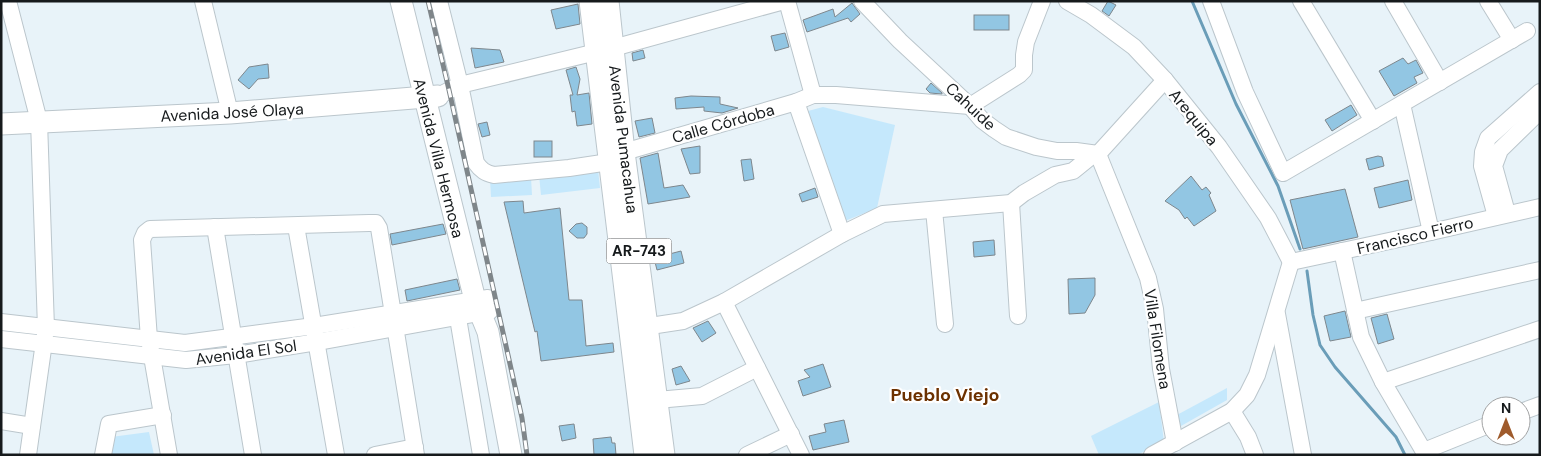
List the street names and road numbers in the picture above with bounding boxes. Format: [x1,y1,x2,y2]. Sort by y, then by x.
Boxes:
street label: Avenida Pumacahua [604,64,643,214]
street label: Avenida Villa Hermosa [408,76,469,240]
street label: Cahuide [941,78,1000,135]
street label: Arequipa [1164,85,1223,150]
street label: Avenida José Olaya [160,98,304,127]
street label: Calle Córdoba [670,99,777,148]
street label: Francisco Fierro [1355,212,1475,259]
road number: AR-743 [606,238,672,264]
street label: Villa Filomena [1139,287,1176,391]
street label: Avenida El Sol [194,335,298,370]

